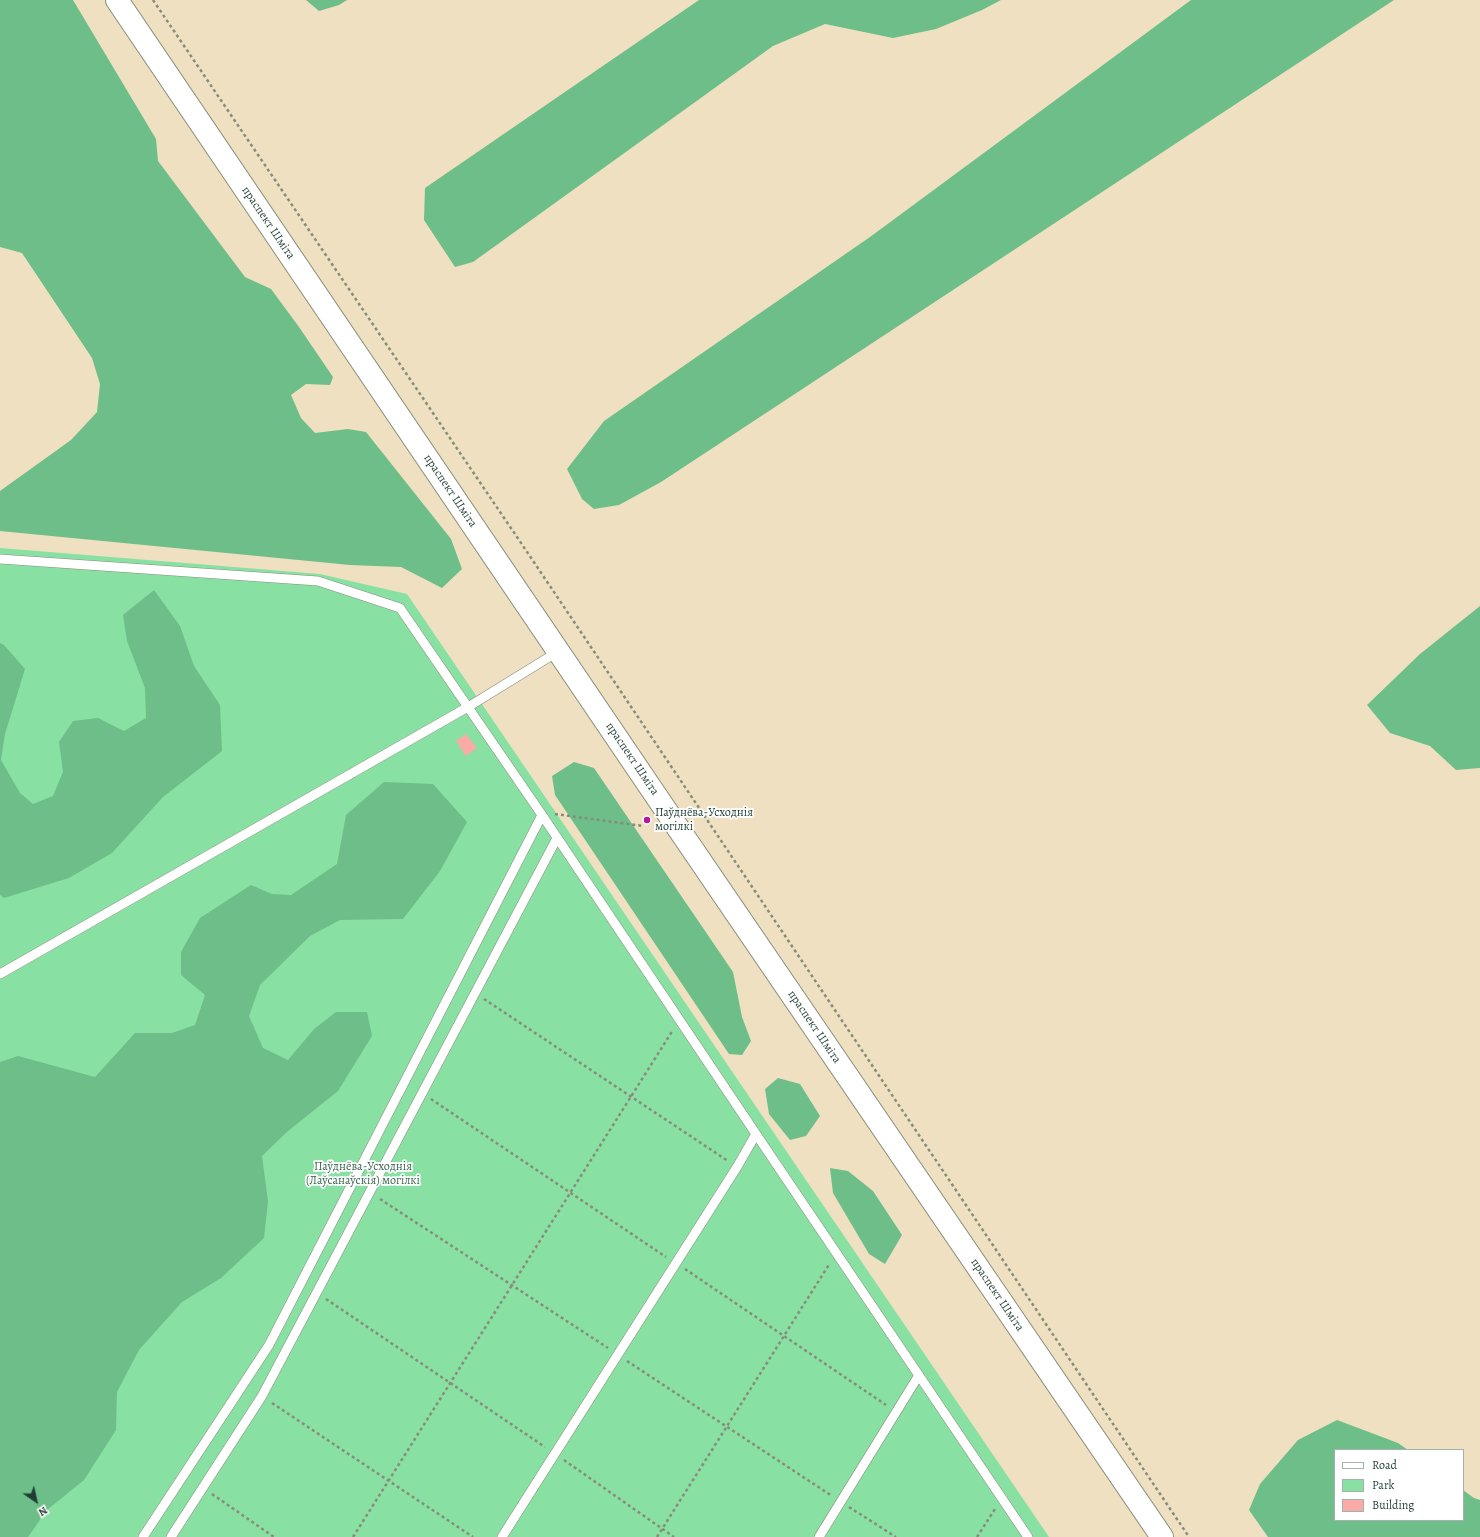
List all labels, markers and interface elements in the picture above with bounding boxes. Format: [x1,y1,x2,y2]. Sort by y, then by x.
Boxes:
street label: праспект Шміта [238,184,298,262]
street label: праспект Шміта [420,452,480,530]
street label: праспект Шміта [602,720,662,798]
place label: Паўднёва-Усходнія могілкі [655,806,753,834]
marker: Паўднёва-Усходнія могілкі [642,815,652,825]
street label: праспект Шміта [784,988,844,1066]
park label: Паўднёва-Усходнія (Лаўсанаўскія) могілкі [306,1160,420,1188]
street label: праспект Шміта [967,1256,1027,1334]
legend [1334,1449,1464,1521]
text: Road [1372,1457,1397,1473]
text: Park [1372,1477,1395,1493]
north arrow [16,1481,56,1521]
text: Building [1372,1497,1414,1513]
text: N [35,1503,51,1520]

